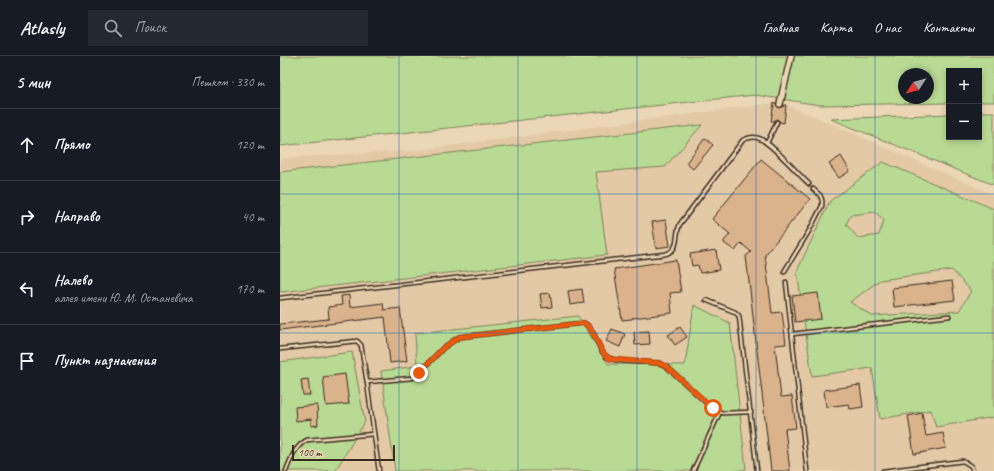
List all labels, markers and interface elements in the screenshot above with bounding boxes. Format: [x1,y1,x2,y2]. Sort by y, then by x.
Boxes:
search box [88,10,368,46]
text: Atlasly [20,16,64,40]
icon: search [102,17,124,39]
text: Поиск [134,18,166,37]
text: Главная [763,19,798,36]
text: Карта [820,19,852,36]
text: О нас [874,19,901,36]
text: Контакты [923,19,974,36]
north arrow [898,68,934,104]
map controls [946,68,982,140]
button: + [946,68,982,104]
text: 5 мин [16,72,50,93]
text: Пешком · 330 m [191,74,264,90]
button: − [946,104,982,140]
icon: ahead [16,134,38,156]
text: Прямо [54,135,90,154]
text: 120 m [236,137,264,153]
icon: right [16,206,38,228]
text: Направо [54,207,100,226]
text: 40 m [242,209,264,225]
text: Налево [54,271,92,290]
icon: left [16,278,38,300]
text: 170 m [236,281,264,297]
text: аллея имени Ю. М. Останевича [54,290,193,306]
icon: arrive [16,350,38,372]
text: Пункт назначения [54,351,156,370]
route end [410,364,428,382]
route start [704,399,722,417]
scale bar [292,443,395,462]
text: 100 m [298,445,322,459]

